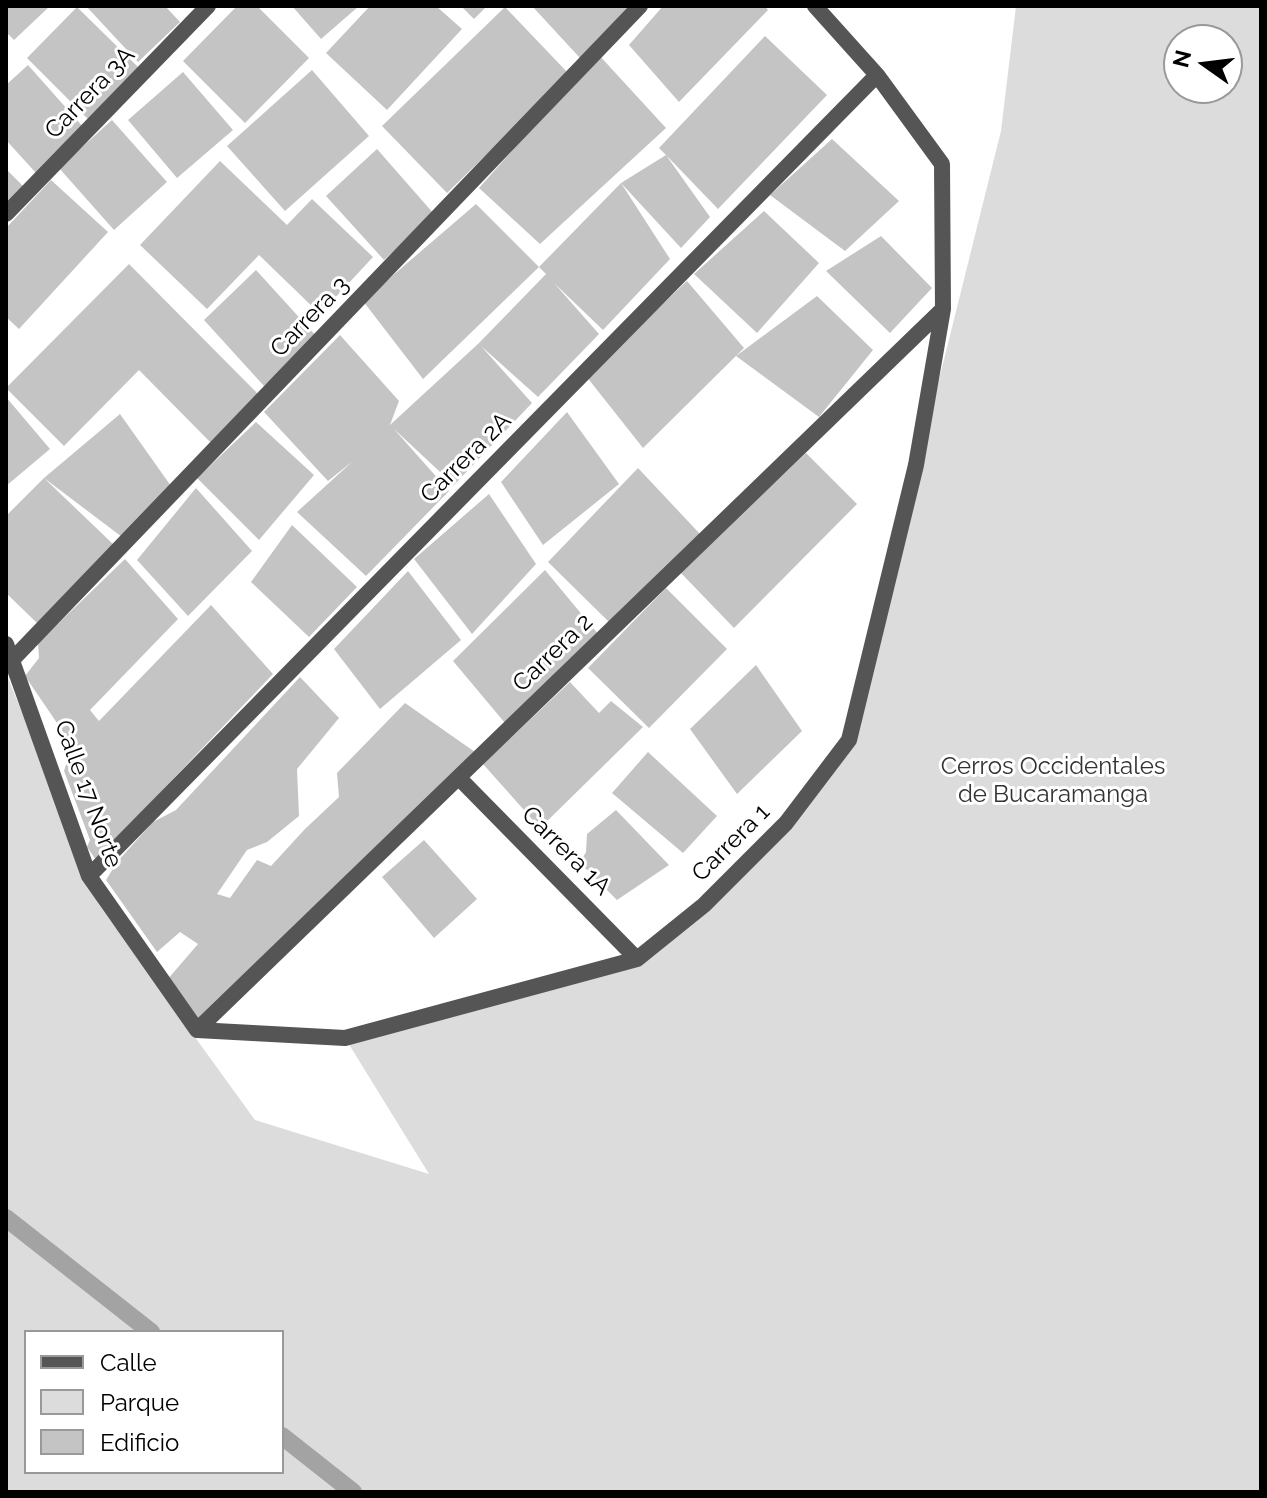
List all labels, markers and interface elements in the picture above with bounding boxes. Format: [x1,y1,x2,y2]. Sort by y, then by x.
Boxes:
north arrow [1163,24,1243,104]
street label: Carrera 3A [39,41,141,145]
text: N [1167,47,1196,70]
street label: Carrera 3 [265,271,355,363]
street label: Carrera 2A [415,407,517,509]
street label: Carrera 2 [507,608,599,698]
street label: Calle 17 Norte [48,716,128,872]
park label: Cerros Occidentales de Bucaramanga [941,753,1165,809]
street label: Carrera 1 [686,798,776,888]
street label: Carrera 1A [515,800,617,902]
legend [24,1330,284,1474]
text: Calle [100,1348,157,1377]
text: Parque [100,1388,179,1417]
text: Edificio [100,1428,179,1457]

